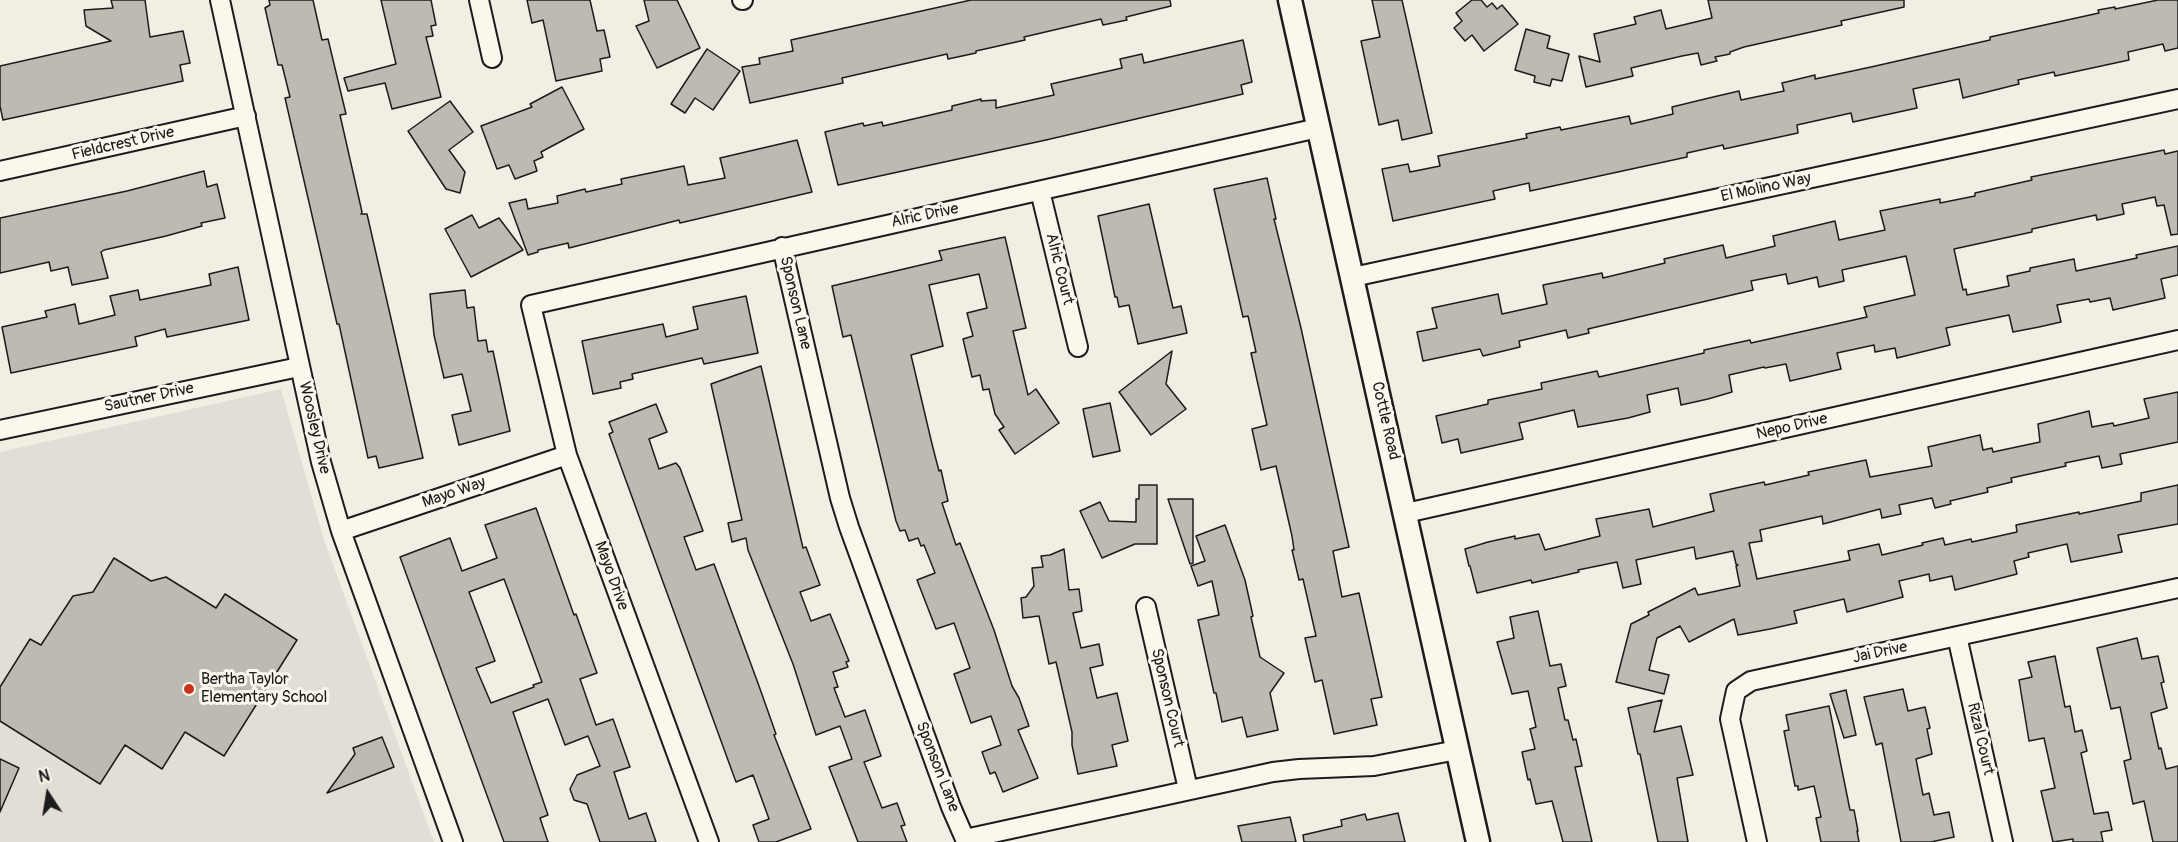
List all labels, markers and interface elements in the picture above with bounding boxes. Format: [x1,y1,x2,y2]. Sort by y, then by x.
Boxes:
street label: Fieldcrest Drive [70,123,176,165]
street label: El Molino Way [1719,169,1813,207]
street label: Alric Drive [889,199,961,233]
street label: Alric Court [1041,231,1077,307]
street label: Sponson Lane [775,255,815,351]
street label: Sautner Drive [102,379,196,417]
street label: Woosley Drive [294,380,334,476]
street label: Cottle Road [1367,380,1403,462]
street label: Nepo Drive [1755,409,1829,445]
street label: Mayo Way [420,473,488,513]
street label: Mayo Drive [590,539,632,613]
street label: Jai Drive [1851,638,1909,668]
street label: Sponson Court [1146,647,1188,749]
place label: Bertha Taylor Elementary School [201,670,327,708]
marker: Bertha Taylor Elementary School [182,682,196,696]
street label: Rizal Court [1962,701,1998,777]
street label: Sponson Lane [911,719,963,815]
north arrow [18,764,78,824]
text: N [37,765,52,787]

